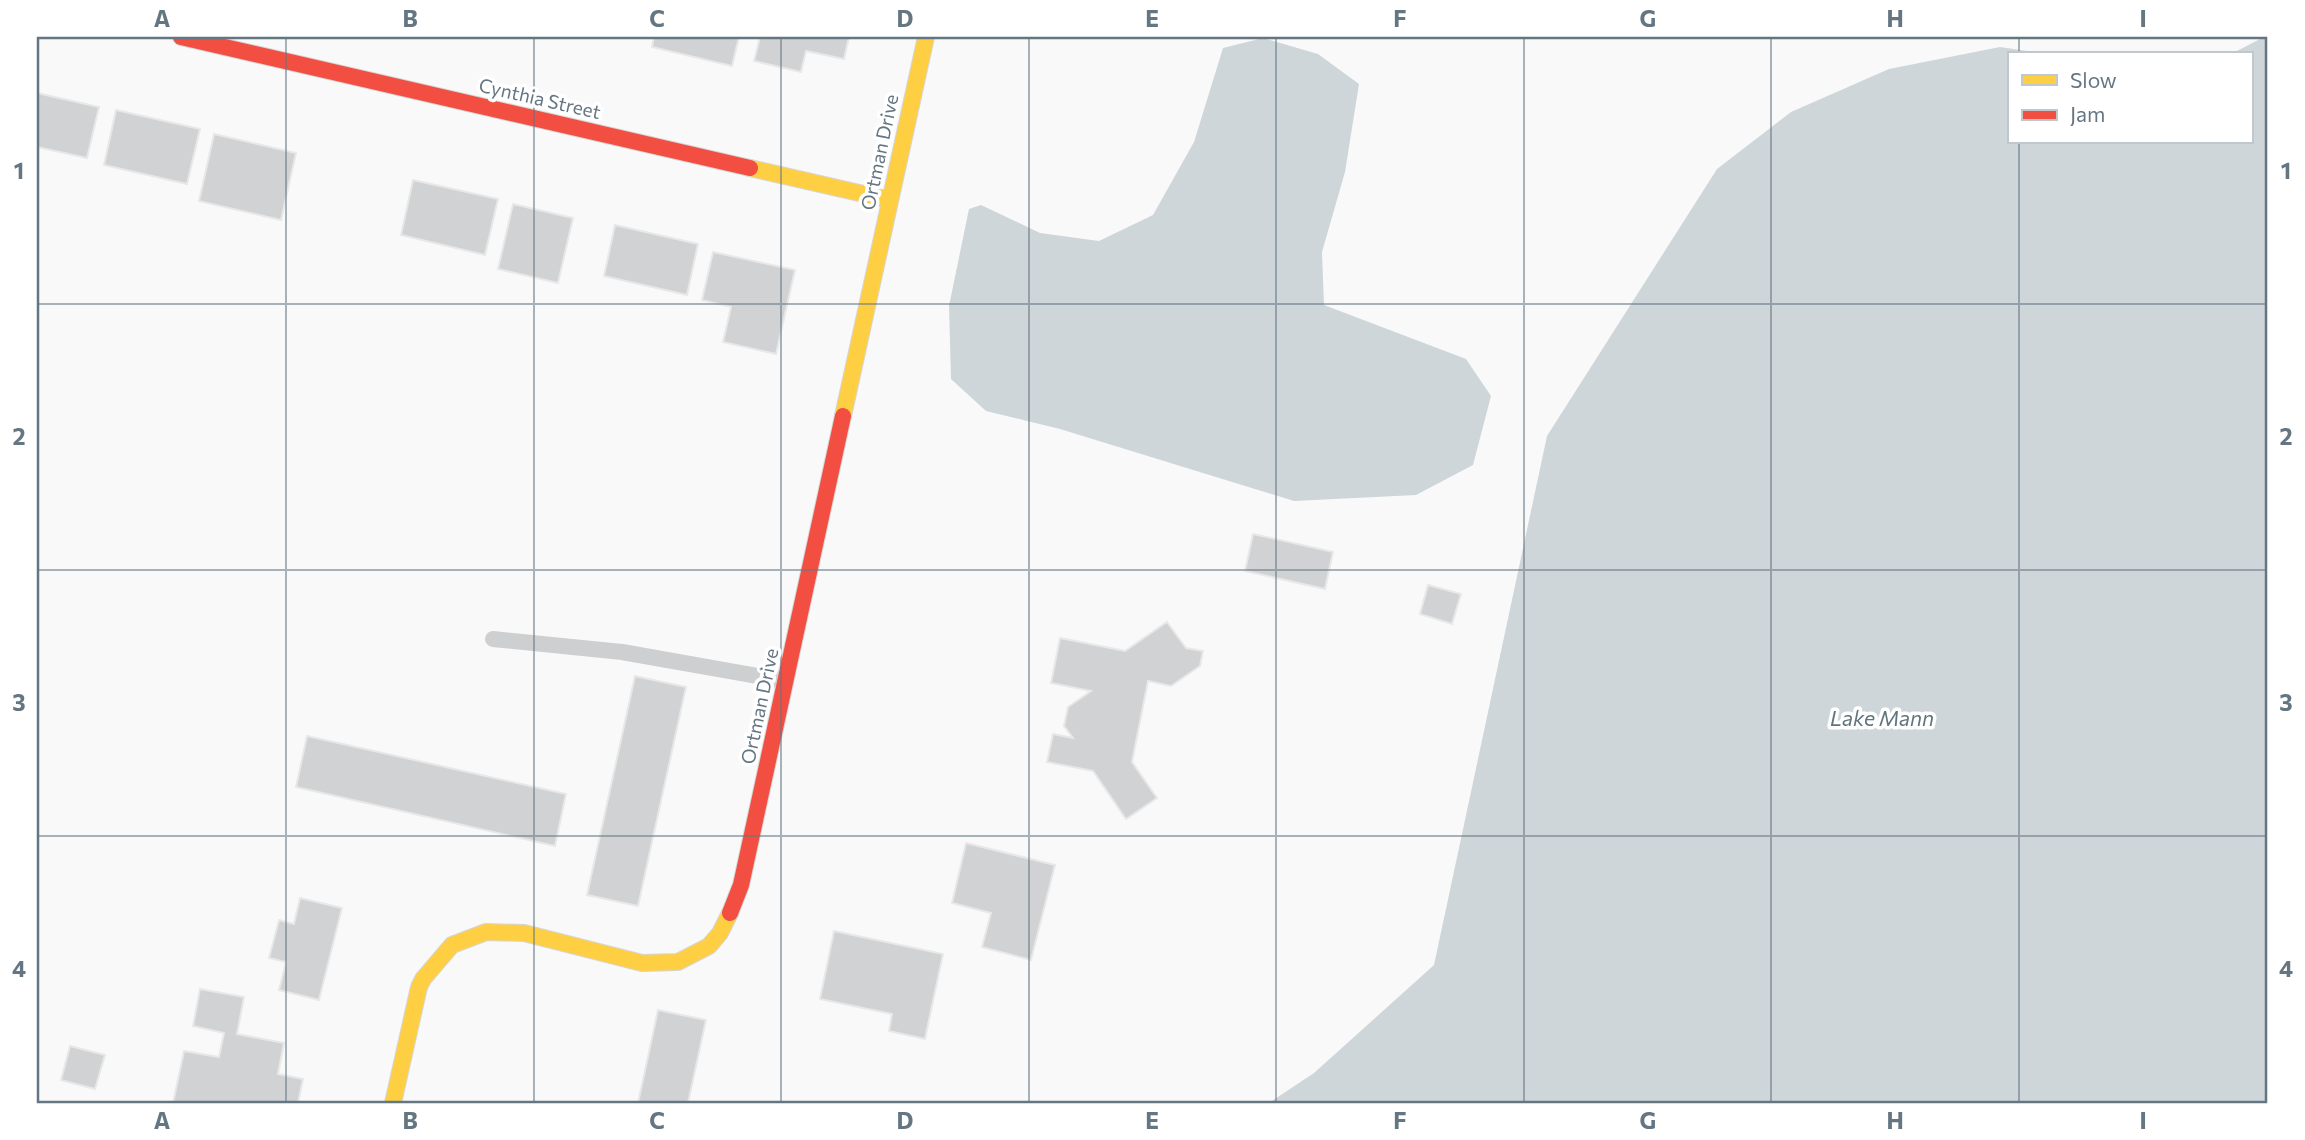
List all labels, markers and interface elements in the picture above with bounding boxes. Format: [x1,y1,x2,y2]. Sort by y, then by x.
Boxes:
text: A [154,4,171,32]
text: B [402,4,418,32]
text: C [649,4,665,32]
text: D [897,4,914,32]
text: E [1145,4,1159,32]
text: F [1393,4,1407,32]
text: G [1640,4,1656,32]
text: H [1886,4,1904,32]
text: I [2139,4,2147,32]
legend [2008,52,2252,144]
text: Slow [2070,67,2117,92]
street label: Cynthia Street [477,73,603,123]
street label: Ortman Drive [856,92,902,212]
text: Jam [2070,101,2105,126]
text: 1 [14,156,24,184]
text: 1 [2281,156,2291,184]
text: 2 [12,422,26,450]
text: 2 [2279,422,2293,450]
street label: Ortman Drive [736,646,782,766]
text: 3 [12,688,26,716]
text: 3 [2279,688,2293,716]
water label: Lake Mann [1830,705,1934,730]
text: 4 [12,954,26,982]
text: 4 [2279,954,2293,982]
text: A [154,1106,171,1134]
text: B [402,1106,418,1134]
text: C [649,1106,665,1134]
text: D [897,1106,914,1134]
text: E [1145,1106,1159,1134]
text: F [1393,1106,1407,1134]
text: G [1640,1106,1656,1134]
text: H [1886,1106,1904,1134]
text: I [2139,1106,2147,1134]

